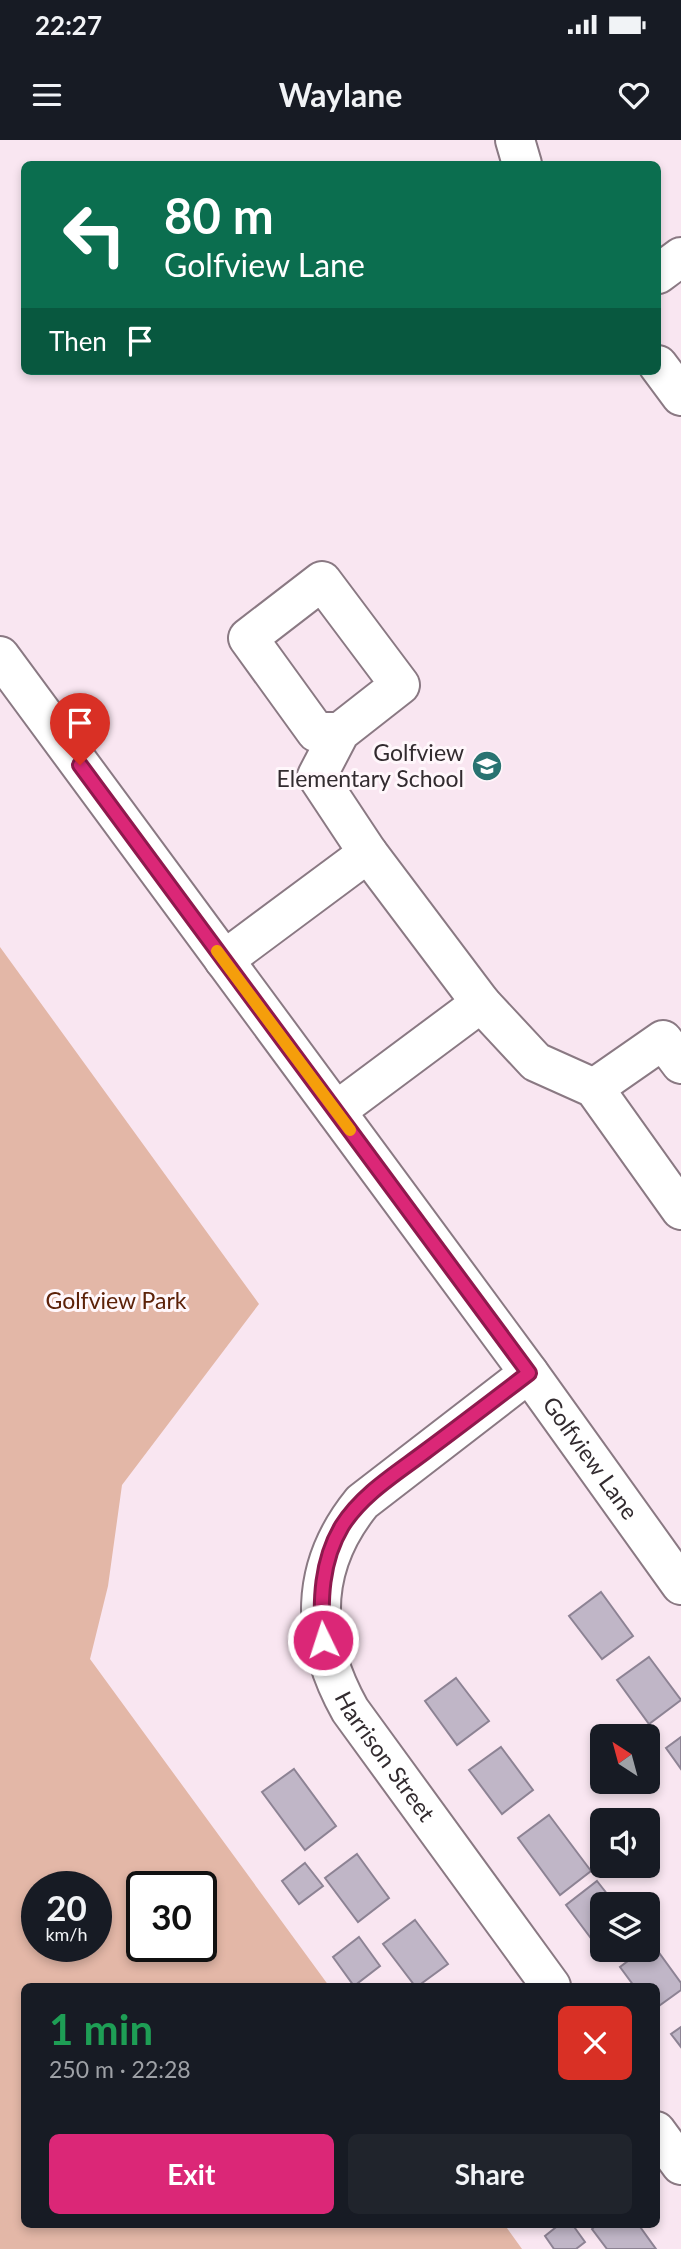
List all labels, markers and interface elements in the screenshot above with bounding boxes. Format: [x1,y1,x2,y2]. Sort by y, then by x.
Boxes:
text: 22:27 [35,9,102,41]
text: Waylane [279,75,402,114]
icon: menu [28,76,66,114]
icon: heart [615,76,653,114]
text: 80 m [164,186,274,244]
icon: left [49,189,140,280]
text: Golfview Lane [164,245,365,284]
icon: arrive [121,322,159,360]
text: Then [49,325,107,357]
pin [50,693,110,765]
icon: arrive [61,704,99,742]
place label: Golfview Elementary School [277,738,464,792]
school or university icon: Golfview Elementary School [470,749,504,783]
park label: Golfview Park [45,1286,187,1314]
street label: Golfview Lane [538,1391,644,1525]
position arrow [286,1603,360,1677]
street label: Harrison Street [330,1686,442,1827]
north arrow [590,1724,660,1794]
map controls [590,1724,660,1962]
button: sound [590,1808,660,1878]
speed limit sign: 30 [126,1871,217,1962]
text: 20 [46,1886,87,1928]
button: layers [590,1892,660,1962]
text: km/h [45,1923,88,1945]
text: 1 min [49,2004,153,2054]
button: close [558,2006,632,2080]
text: 250 m · 22:28 [49,2055,191,2083]
button: Exit [49,2134,334,2214]
button: Share [348,2134,632,2214]

